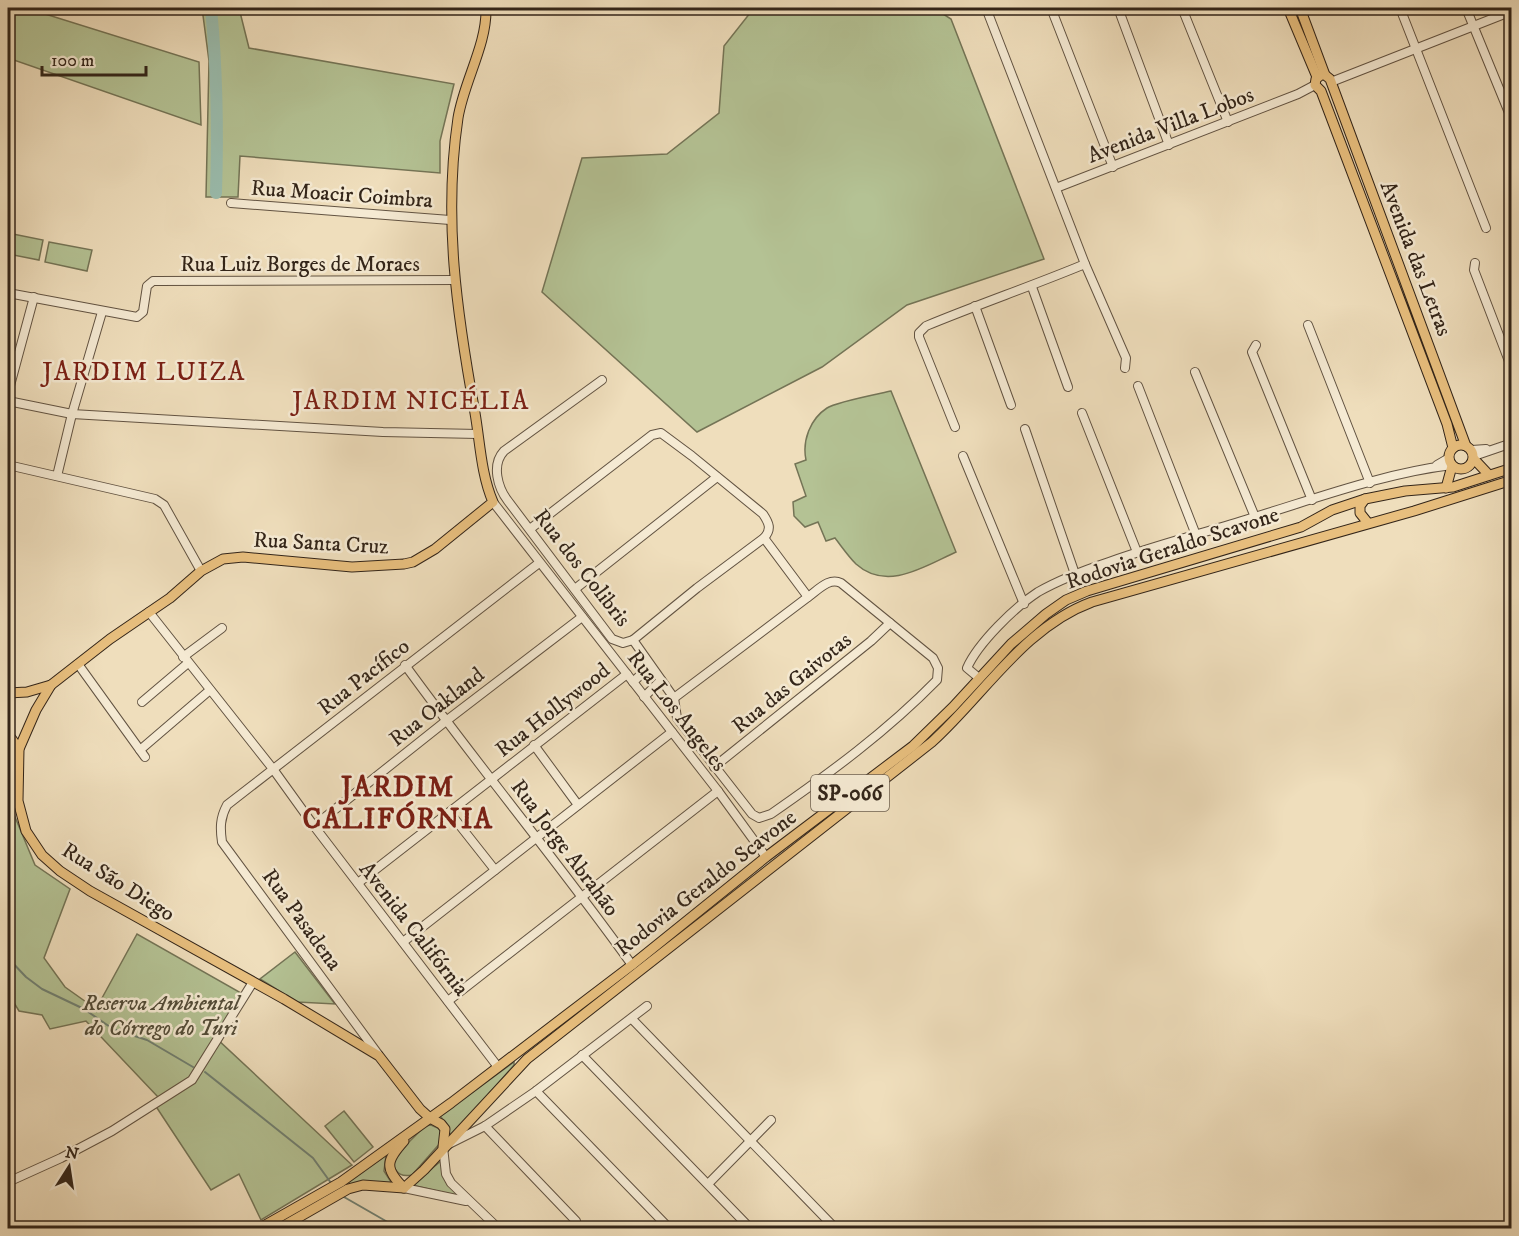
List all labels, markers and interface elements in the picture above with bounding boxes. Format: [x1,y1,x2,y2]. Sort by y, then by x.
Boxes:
scale bar [42,39,146,77]
text: 100 m [51,50,94,72]
street label: Avenida Villa Lobos [1083,81,1258,170]
street label: Rua Moacir Coimbra [250,175,434,214]
street label: Avenida das Letras [1374,177,1458,340]
street label: Rua Luiz Borges de Moraes [180,251,420,278]
district label: JARDIM LUIZA [40,356,246,389]
district label: JARDIM NICÉLIA [290,385,530,418]
street label: Rodovia Geraldo Scavone [1063,501,1282,596]
street label: Rua dos Colibris [527,504,636,632]
street label: Rua Santa Cruz [253,526,390,561]
street label: Rua das Gaivotas [727,627,857,740]
street label: Rua Pacífico [313,633,415,721]
street label: Rua Los Angeles [621,645,732,777]
street label: Rua Hollywood [490,657,616,763]
street label: Rua Oakland [384,662,490,753]
district label: JARDIM CALIFÓRNIA [303,770,493,837]
street label: Rua Jorge Abrahão [505,774,625,922]
road number: SP-066 [811,775,889,811]
street label: Rodovia Geraldo Scavone [610,804,802,962]
street label: Rua São Diego [57,837,180,928]
street label: Avenida Califórnia [353,856,475,1002]
street label: Rua Pasadena [256,864,348,977]
park label: Reserva Ambiental do Córrego do Turi [82,990,242,1042]
north arrow [39,1137,99,1197]
text: N [63,1142,80,1164]

